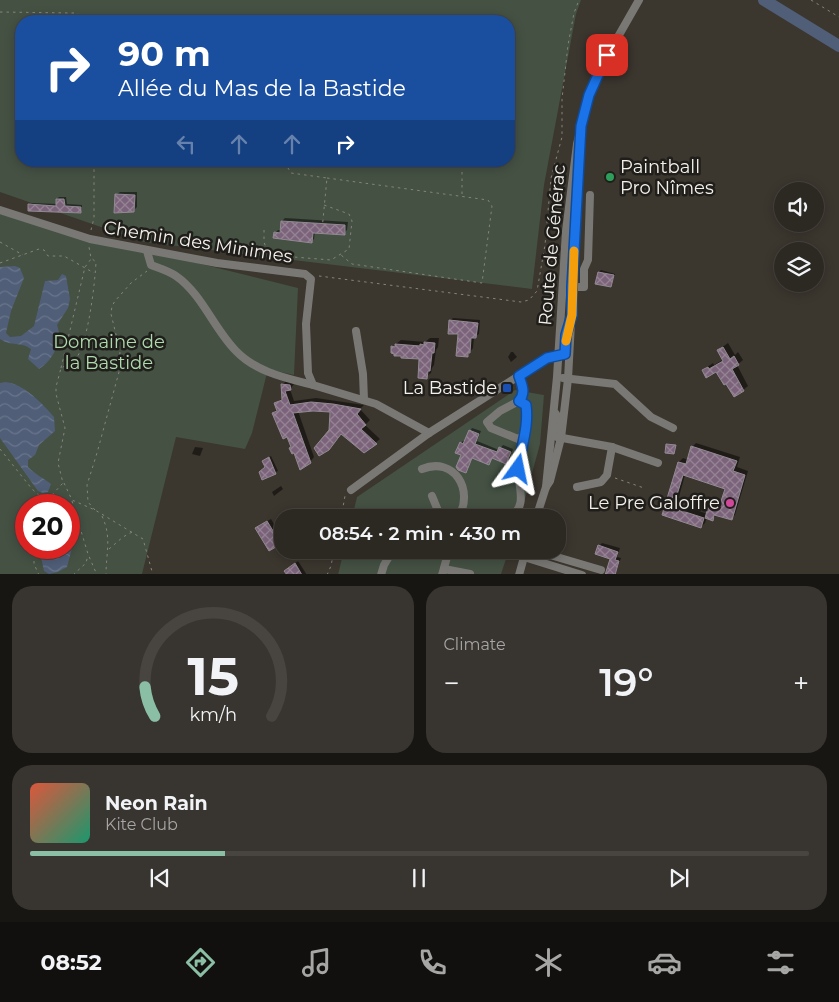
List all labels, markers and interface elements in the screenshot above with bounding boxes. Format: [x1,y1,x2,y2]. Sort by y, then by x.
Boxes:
text: 90 m [118,32,211,75]
pin [586,34,628,76]
icon: right [35,35,100,100]
icon: arrive [593,41,621,69]
text: Allée du Mas de la Bastide [118,75,406,102]
icon: left [172,130,200,158]
icon: ahead [225,130,253,158]
icon: ahead [278,130,306,158]
icon: right [331,130,359,158]
place label: Paintball Pro Nîmes [620,156,714,199]
street label: Route de Générac [534,163,570,327]
marker: Paintball Pro Nîmes [604,171,616,183]
map controls [774,182,824,292]
button: sound [774,182,824,232]
street label: Chemin des Minimes [102,216,294,268]
button: layers [774,242,824,292]
park label: Domaine de la Bastide [53,331,165,374]
place label: La Bastide [403,377,497,399]
marker: La Bastide [501,382,513,394]
position arrow [491,442,543,494]
place label: Le Pre Galoffre [588,492,720,514]
speed limit sign: 20 [15,494,80,559]
marker: Le Pre Galoffre [724,497,736,509]
text: 08:54 · 2 min · 430 m [319,522,521,545]
text: Climate [444,635,506,654]
text: 15 [187,645,238,708]
text: 19° [599,659,653,706]
text: − [444,666,460,700]
text: + [793,666,809,700]
text: km/h [189,704,237,725]
text: Neon Rain [105,792,208,815]
text: Kite Club [105,815,178,834]
icon: previous [146,864,174,892]
icon: pause [405,864,433,892]
icon: next [665,864,693,892]
icon: directions [183,945,218,980]
icon: music [299,945,334,980]
icon: phone [415,945,450,980]
icon: climate [531,945,566,980]
icon: car [647,945,682,980]
icon: filters [763,945,798,980]
text: 08:52 [41,949,102,976]

